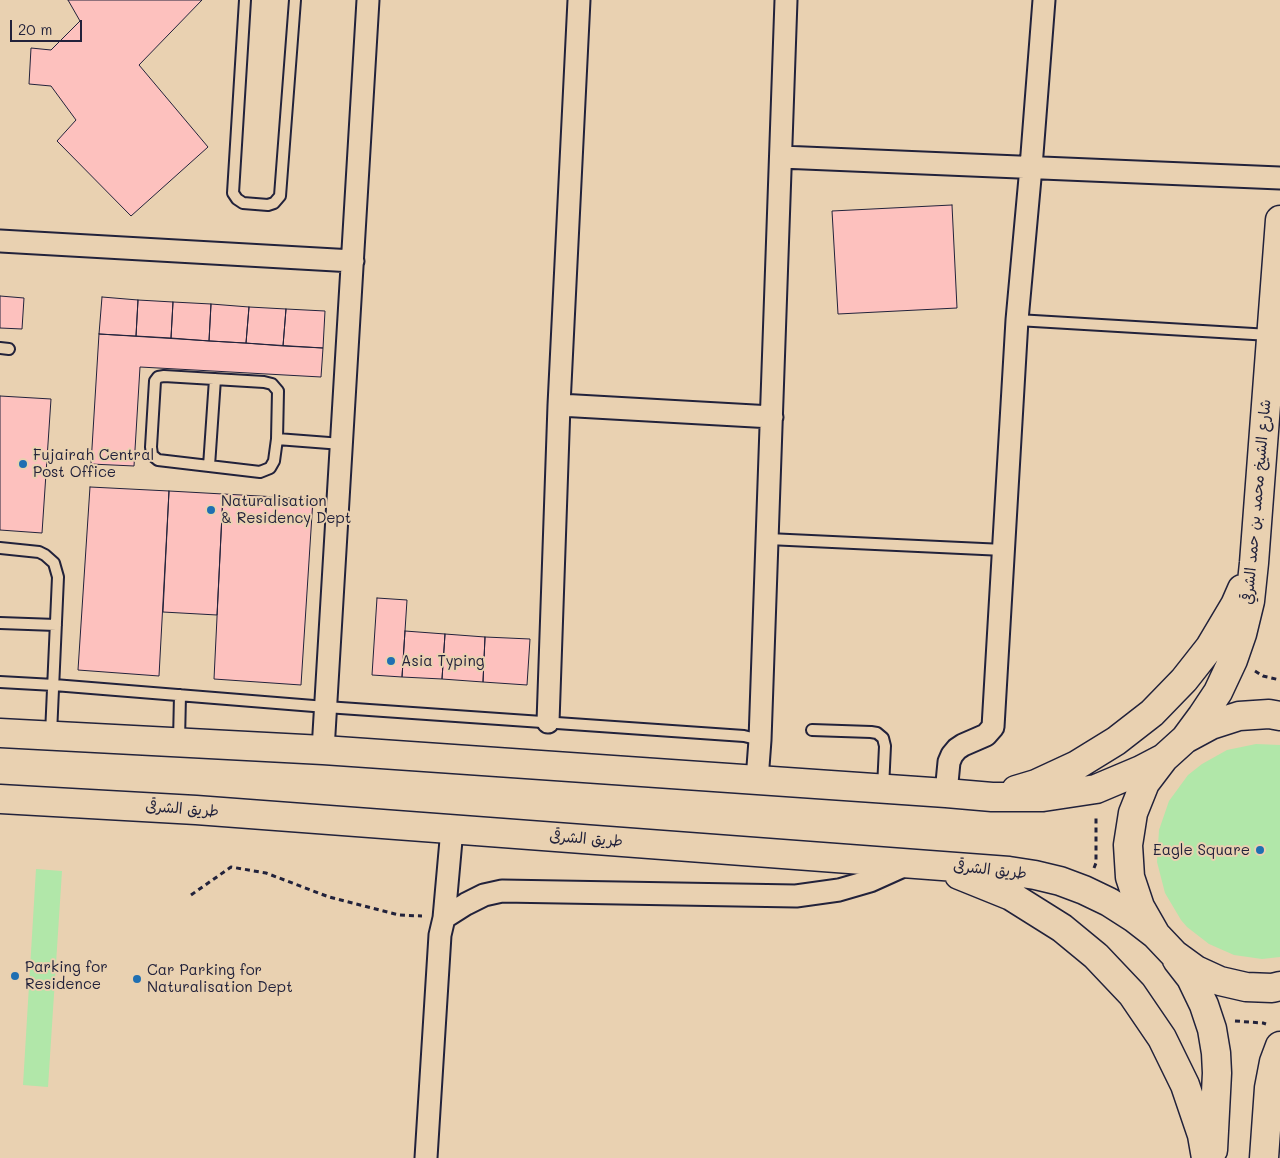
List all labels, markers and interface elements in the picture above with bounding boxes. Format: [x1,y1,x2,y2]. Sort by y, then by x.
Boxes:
scale bar [12,10,85,42]
text: 20 m [18,19,52,39]
street label: شارع الشيخ محمد بن حمد الشرقي [1239,399,1275,605]
place label: Fujairah Central Post Office [33,446,154,481]
marker: Fujairah Central Post Office [17,458,29,470]
place label: Naturalisation & Residency Dept [221,492,351,527]
marker: Naturalisation & Residency Dept [205,504,217,516]
place label: Asia Typing [401,652,484,670]
marker: Asia Typing [385,655,397,667]
street label: طريق الشرقى [145,797,219,821]
street label: طريق الشرقى [549,827,623,851]
place label: Eagle Square [1153,841,1250,859]
marker: Eagle Square [1254,844,1266,856]
street label: طريق الشرقى [952,857,1028,883]
place label: Parking for Residence [25,958,108,993]
place label: Car Parking for Naturalisation Dept [147,961,293,996]
marker: Parking for Residence [9,970,21,982]
marker: Car Parking for Naturalisation Dept [131,973,143,985]

